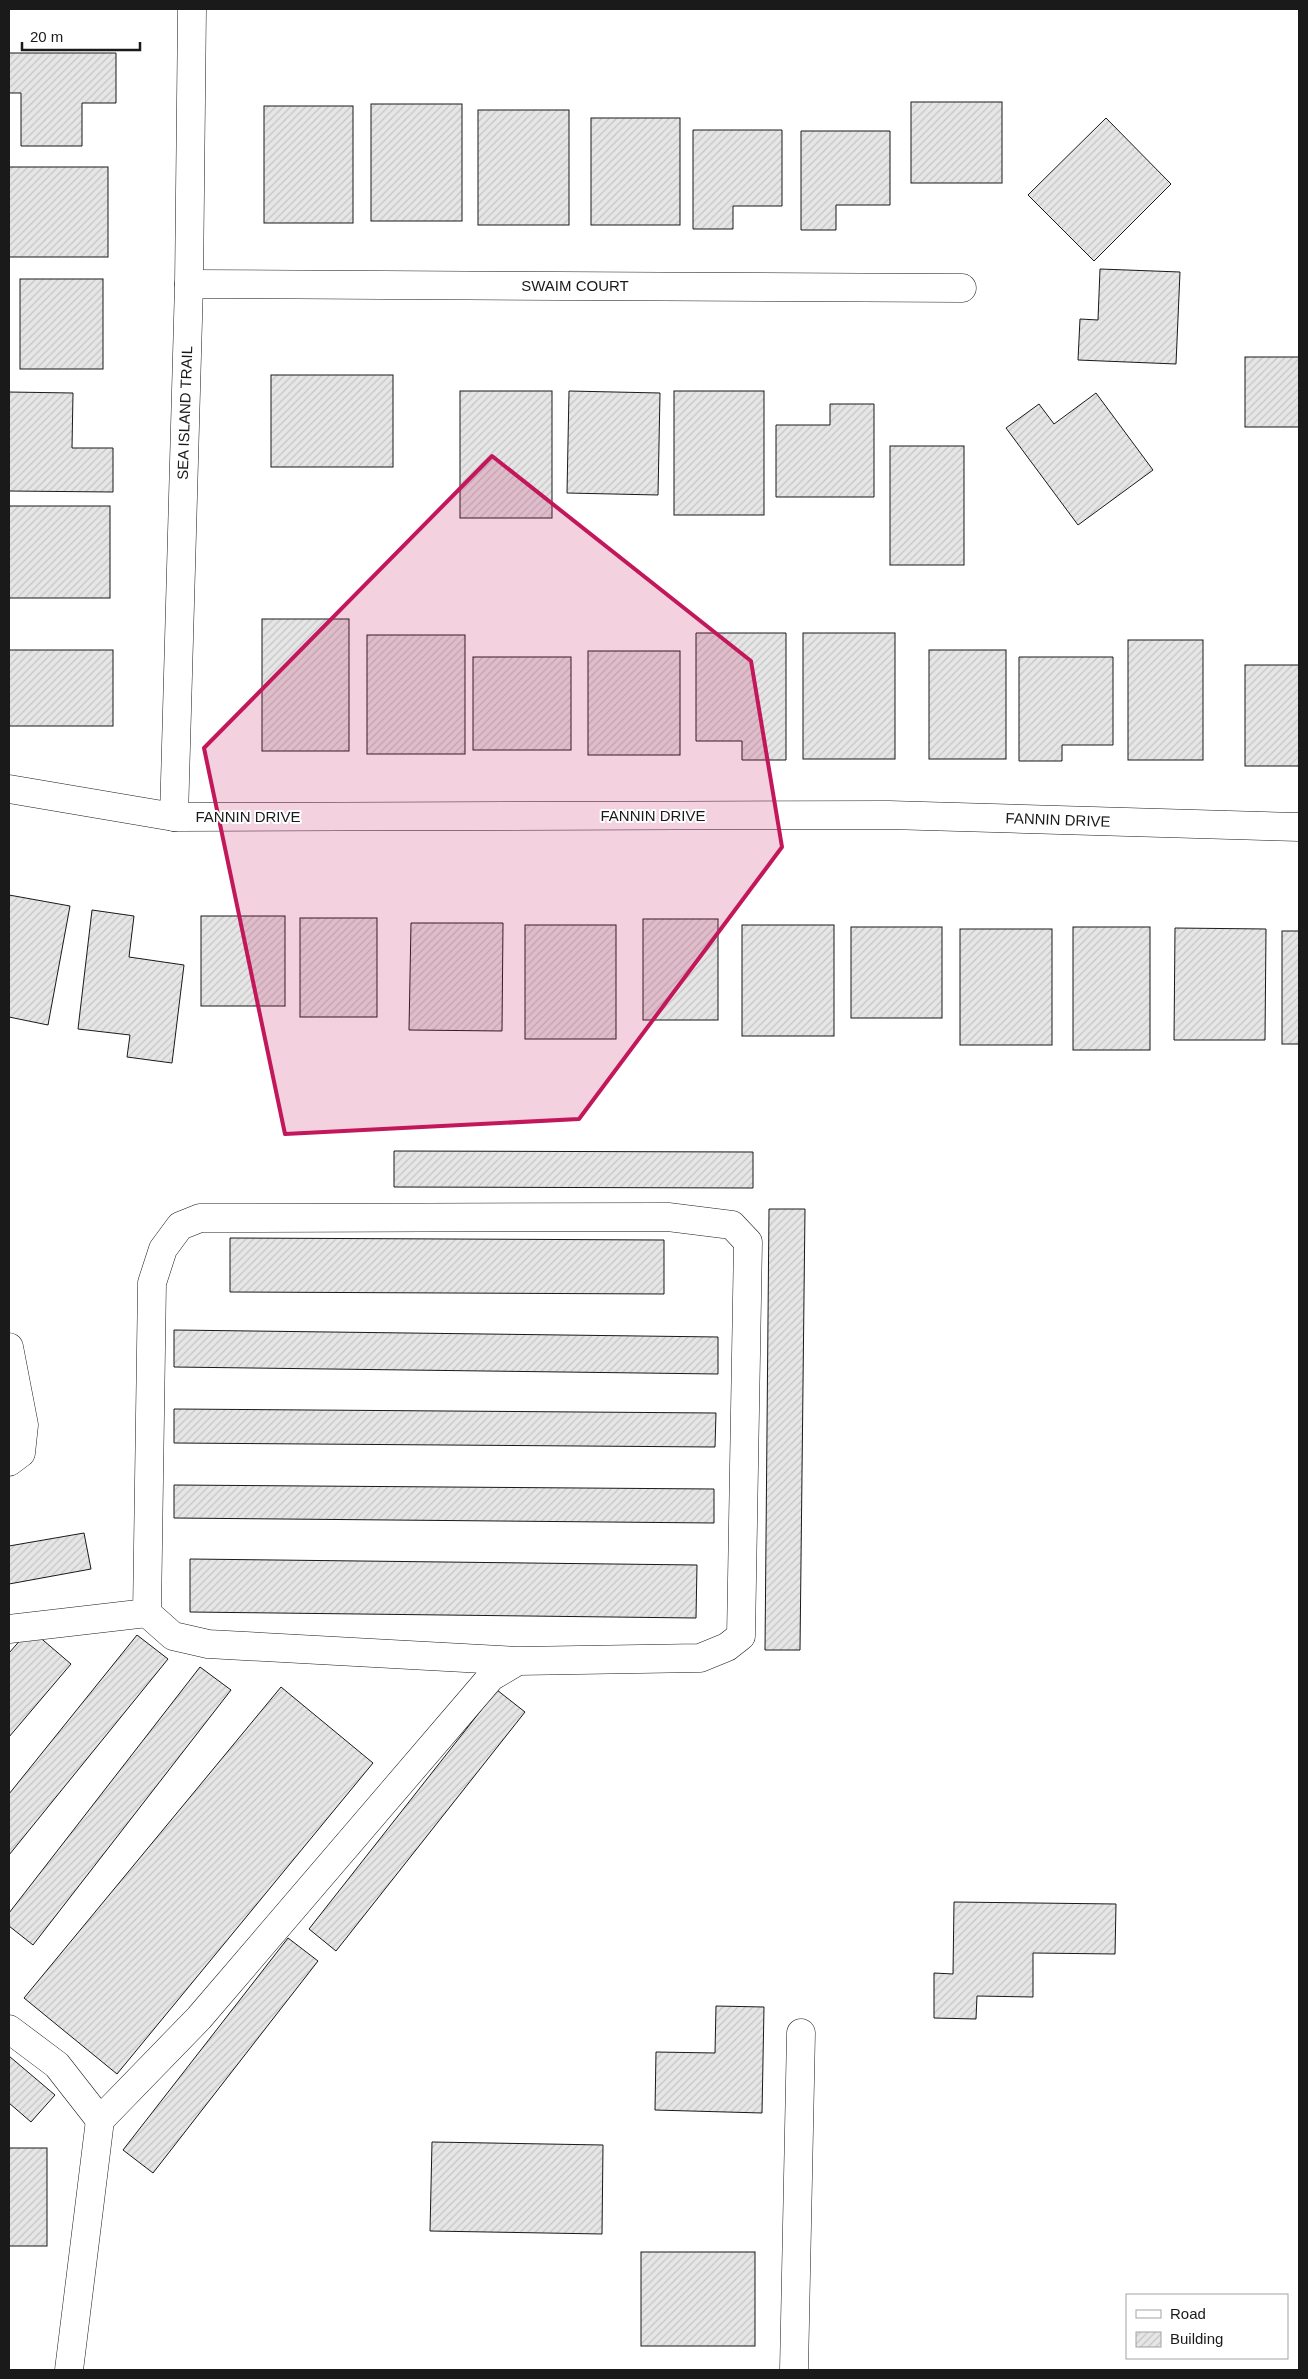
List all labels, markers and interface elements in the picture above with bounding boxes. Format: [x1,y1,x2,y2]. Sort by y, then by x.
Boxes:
scale bar [22,20,140,52]
text: 20 m [30,28,63,45]
street label: SWAIM COURT [521,277,629,294]
street label: SEA ISLAND TRAIL [174,346,195,480]
street label: FANNIN DRIVE [600,807,706,824]
street label: FANNIN DRIVE [195,808,301,825]
street label: FANNIN DRIVE [1005,809,1111,830]
legend [1126,2294,1288,2359]
text: Road [1170,2305,1206,2322]
text: Building [1170,2330,1223,2347]

